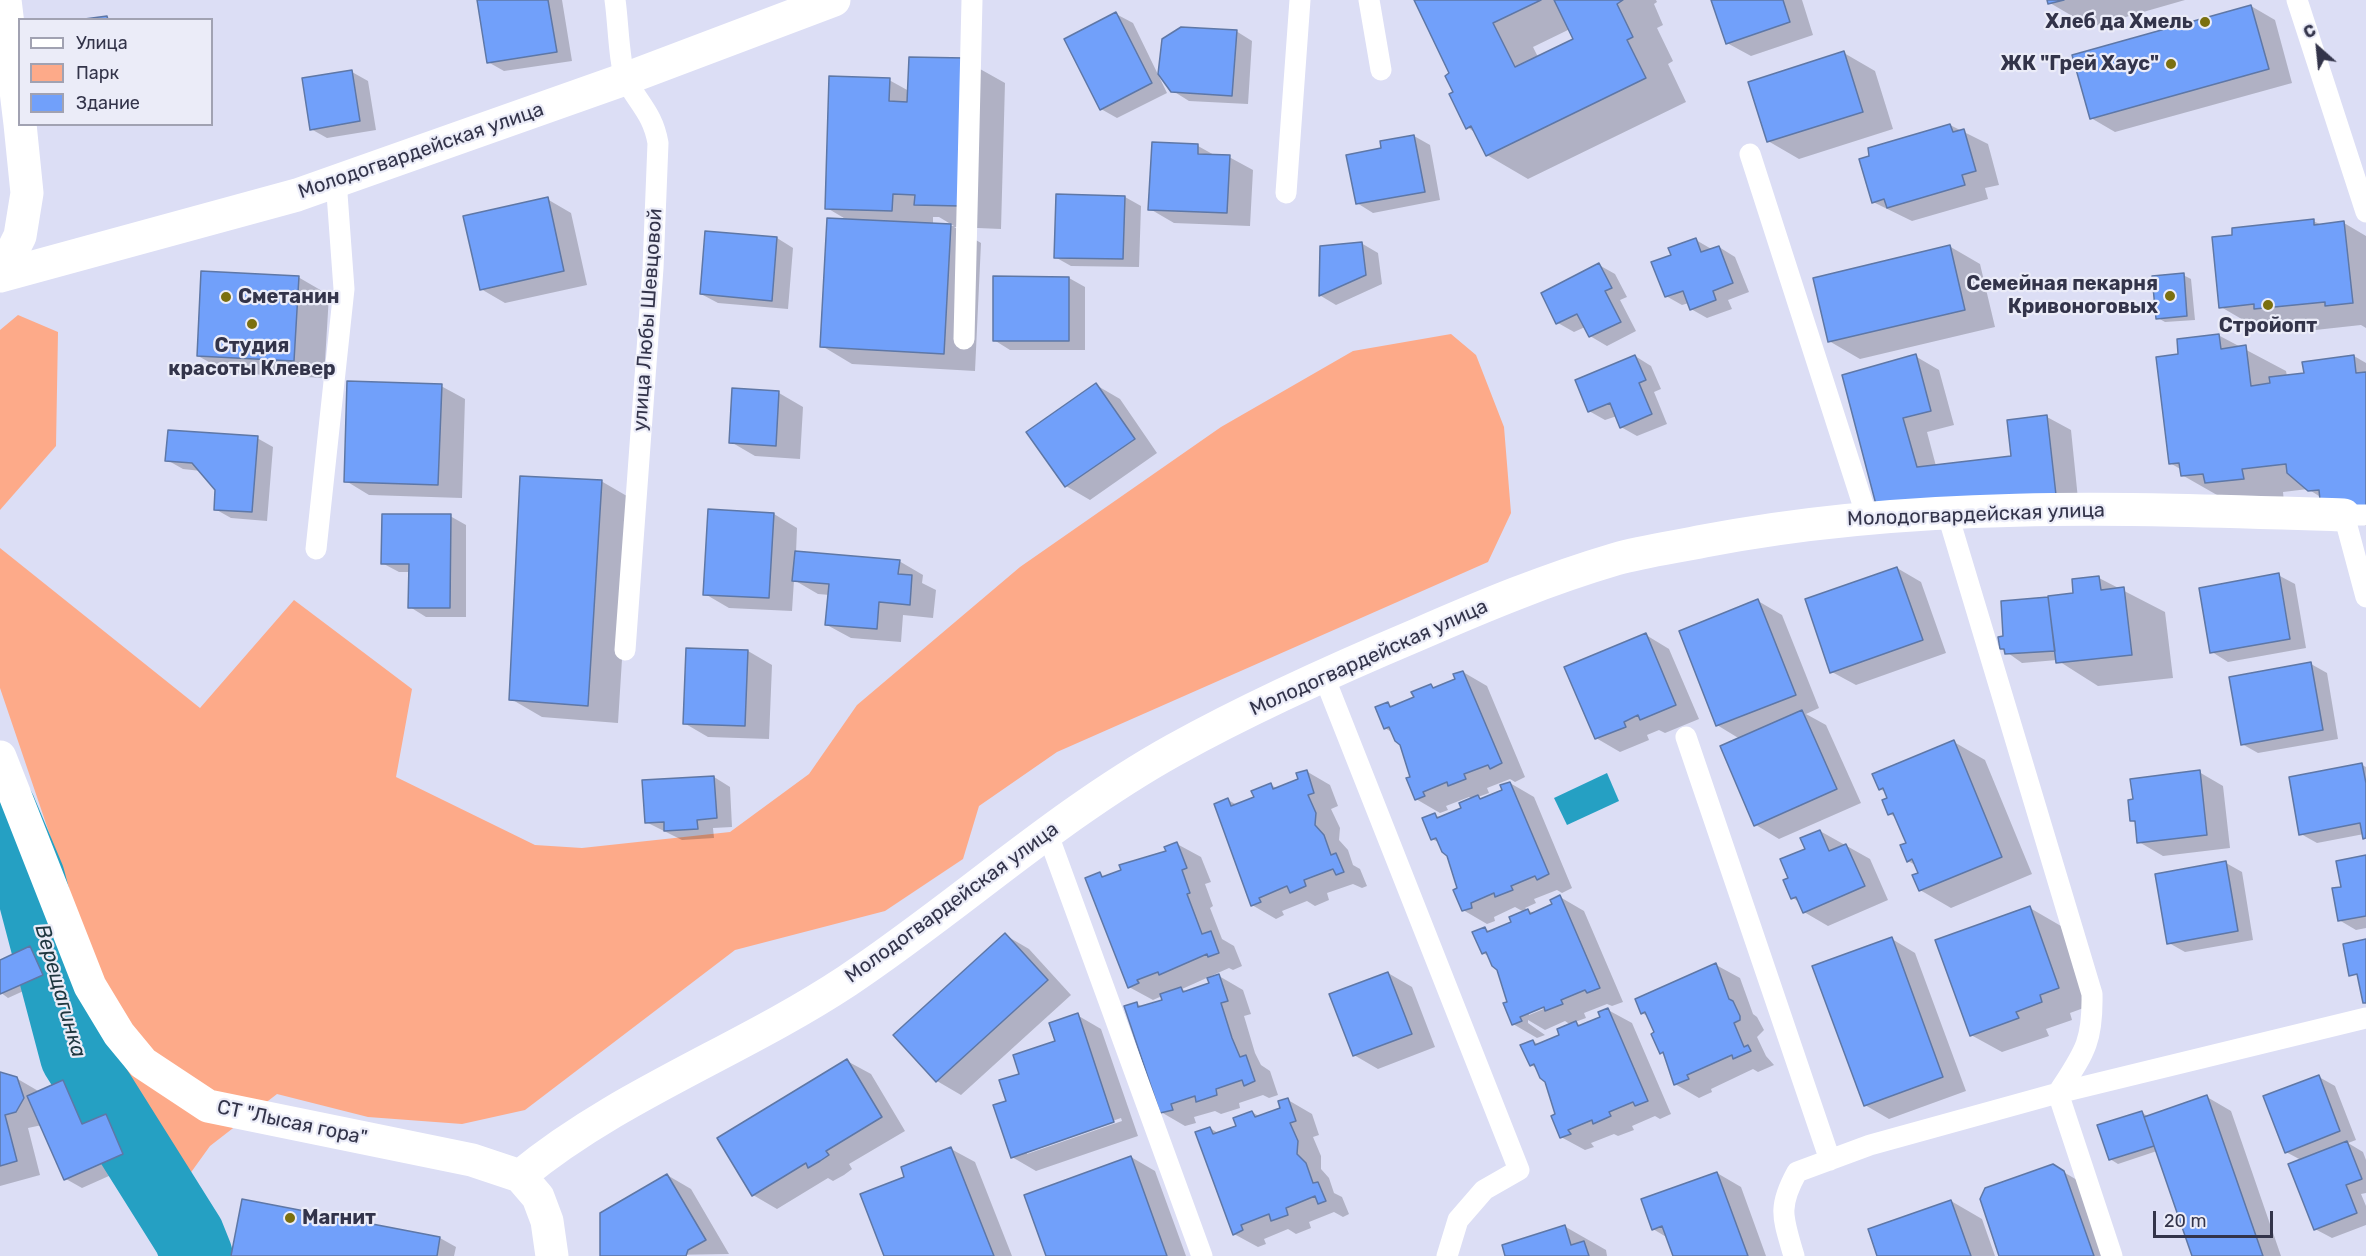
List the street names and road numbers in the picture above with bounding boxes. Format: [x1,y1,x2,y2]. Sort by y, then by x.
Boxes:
street label: Молодогвардейская улица [295,98,547,204]
street label: улица Любы Шевцовой [628,208,668,432]
street label: Молодогвардейская улица [1847,499,2105,531]
street label: Молодогвардейская улица [1246,595,1492,721]
street label: Молодогвардейская улица [841,817,1063,989]
street label: СТ "Лысая гора" [215,1095,369,1151]

